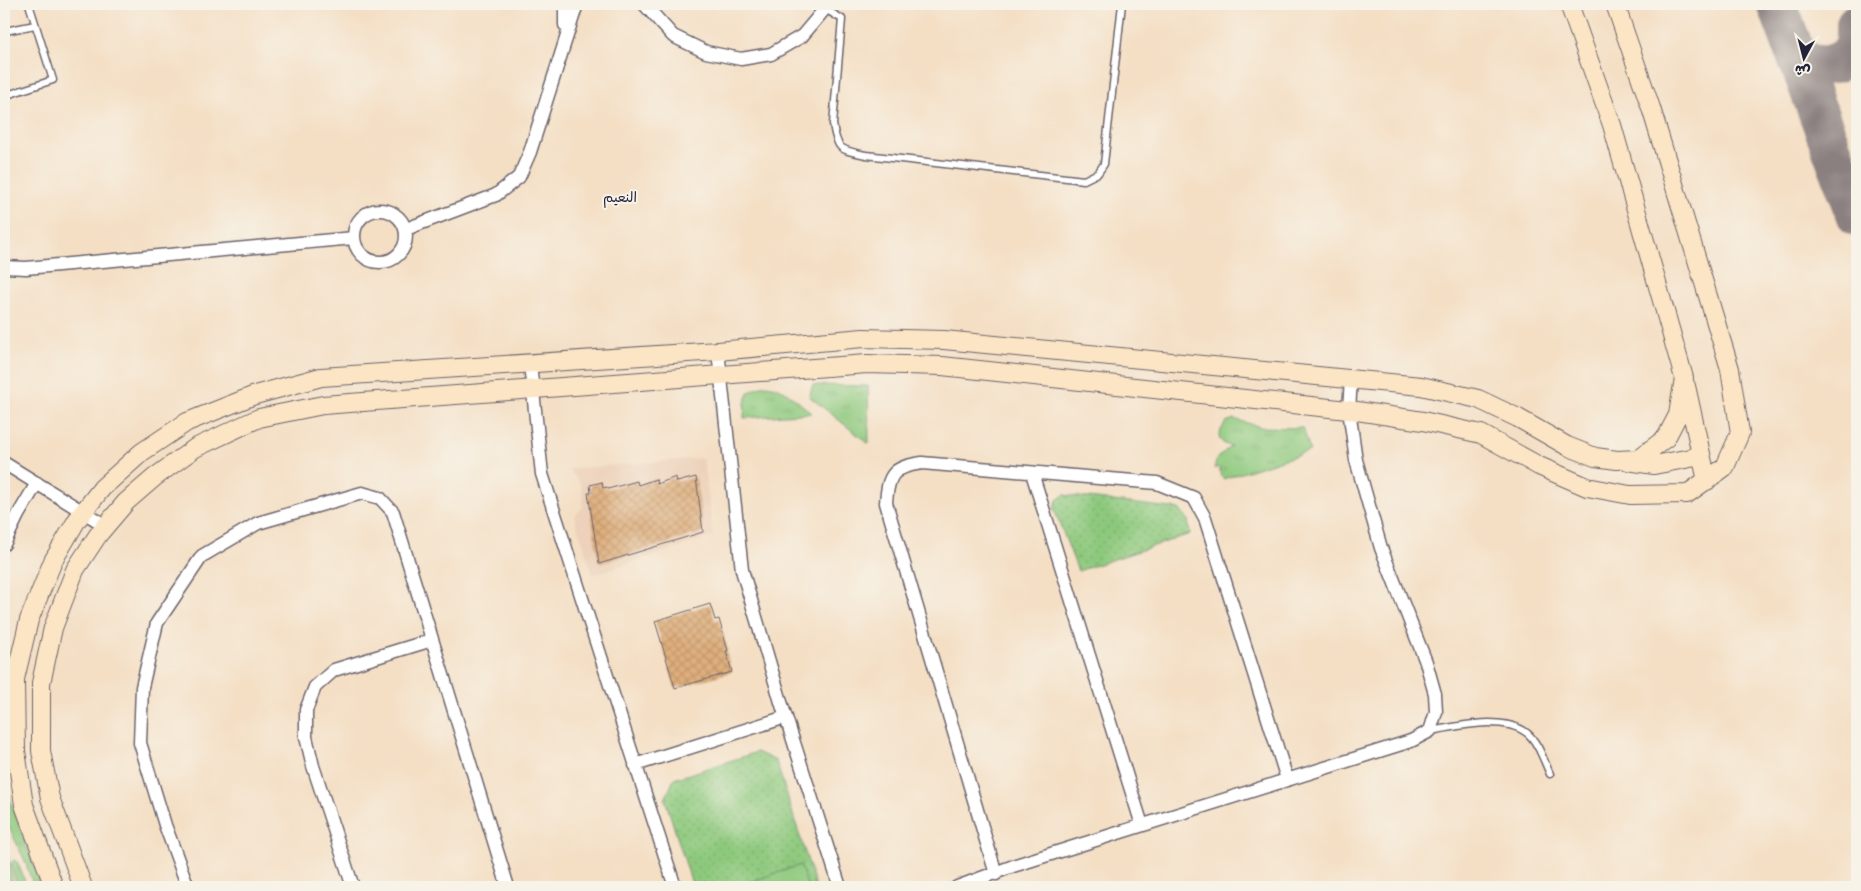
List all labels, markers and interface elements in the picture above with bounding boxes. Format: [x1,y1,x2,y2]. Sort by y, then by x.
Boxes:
north arrow [1778,32,1828,82]
text: ش [1794,61,1811,81]
district label: النعيم [603,188,637,208]

